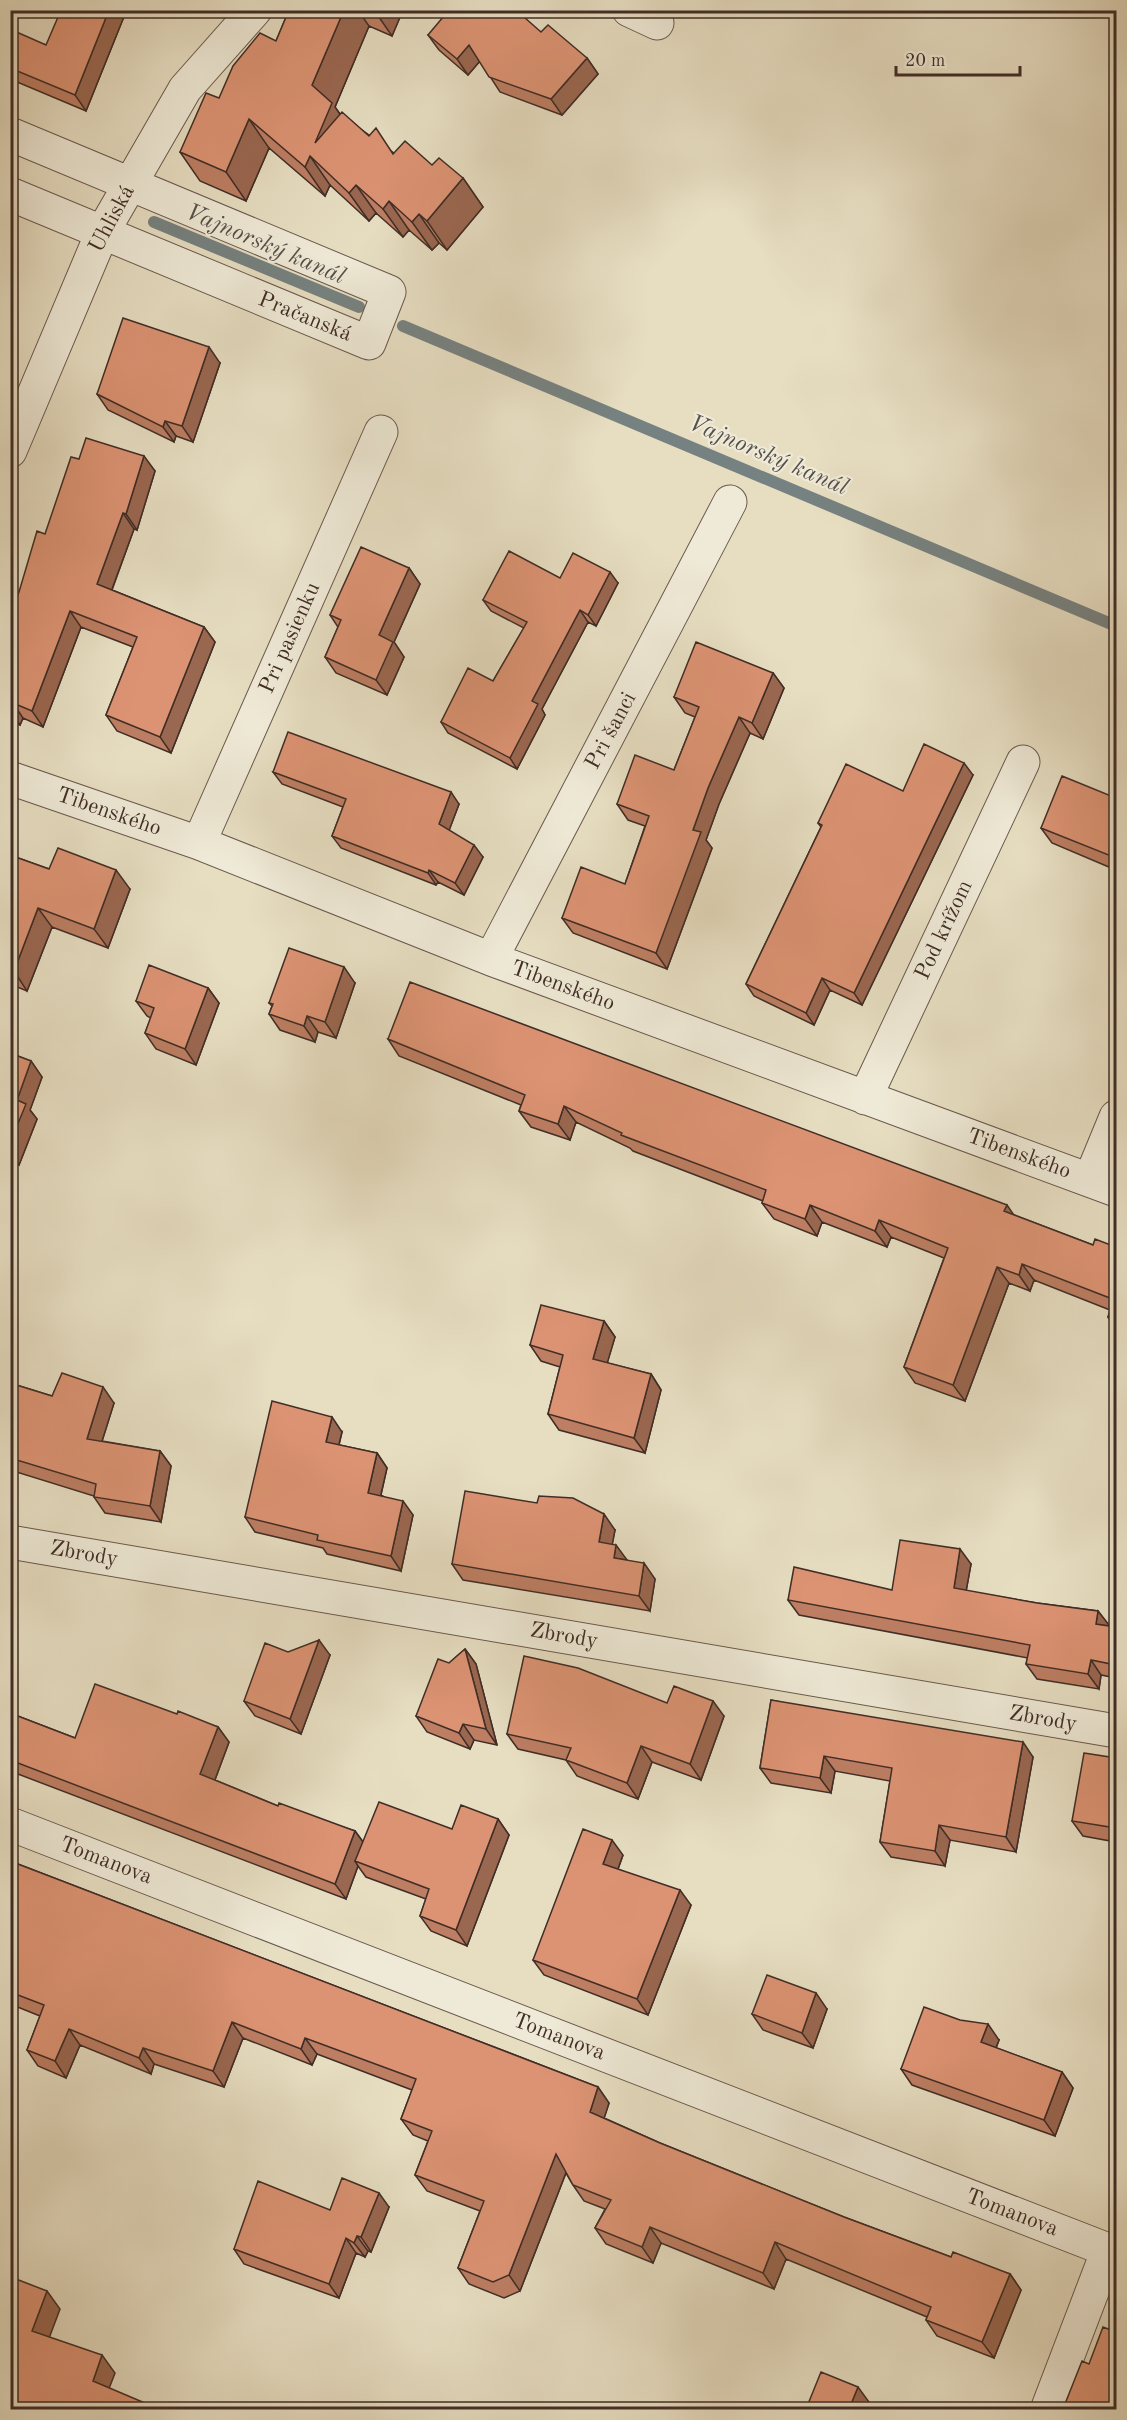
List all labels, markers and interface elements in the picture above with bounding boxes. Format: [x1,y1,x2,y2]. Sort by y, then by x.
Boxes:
scale bar [896,39,1020,77]
text: 20 m [905,52,945,70]
street label: Uhliská [85,182,139,256]
water label: Vajnorský kanál [182,201,348,289]
street label: Pračanská [255,288,355,346]
water label: Vajnorský kanál [685,412,851,500]
street label: Pri pasienku [256,579,324,697]
street label: Pri šanci [582,689,640,773]
street label: Tibenského [54,784,164,840]
street label: Pod krížom [911,877,977,983]
street label: Tibenského [508,957,618,1015]
street label: Tibenského [964,1125,1074,1183]
street label: Zbrody [48,1537,120,1571]
street label: Zbrody [528,1619,600,1653]
street label: Zbrody [1007,1702,1079,1736]
street label: Tomanova [57,1833,155,1889]
street label: Tomanova [510,2009,608,2065]
street label: Tomanova [963,2185,1061,2241]

